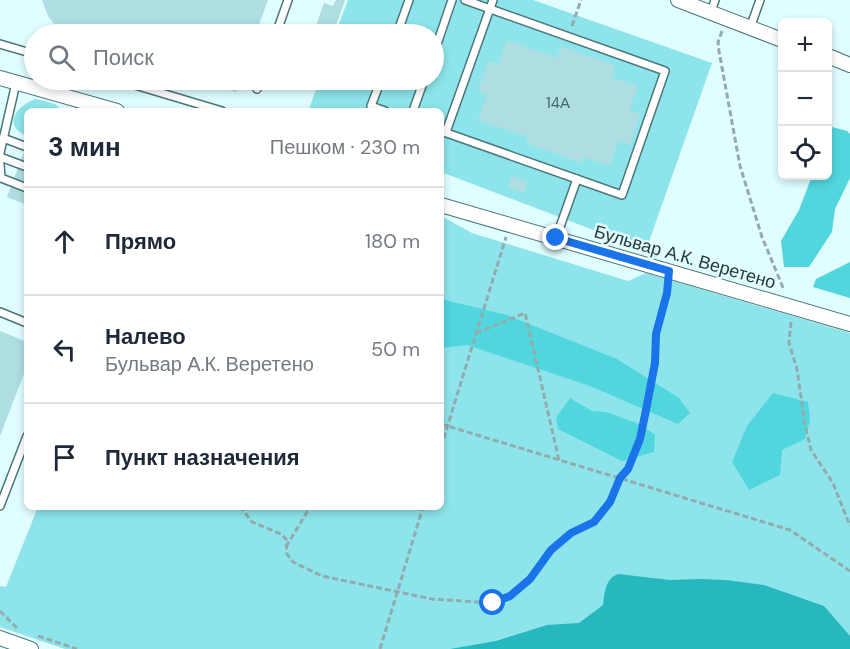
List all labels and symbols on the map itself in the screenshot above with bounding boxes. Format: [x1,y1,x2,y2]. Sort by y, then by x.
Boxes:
house number: 14А [546,93,570,113]
street label: Бульвар А.К. Веретено [591,220,779,294]
route end [542,224,568,250]
route start [479,589,505,615]

